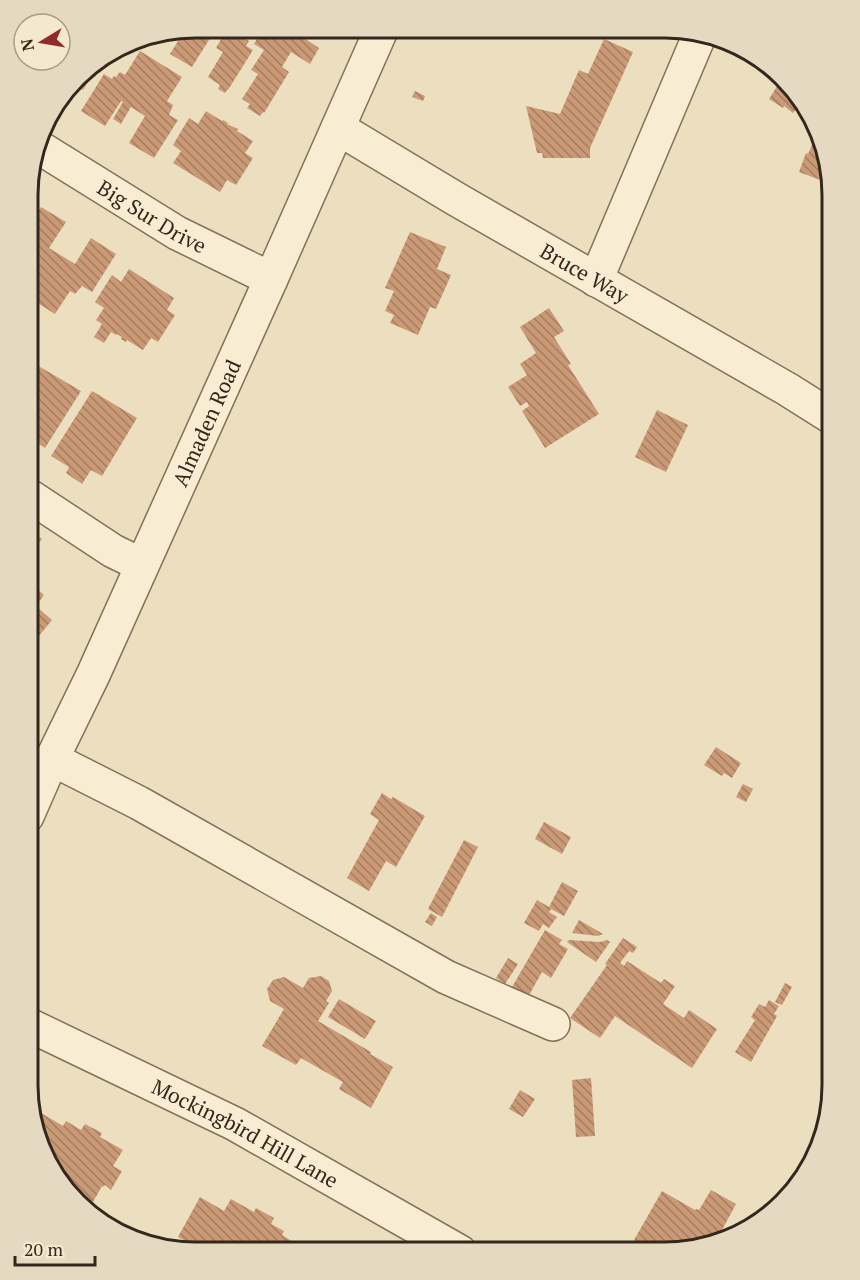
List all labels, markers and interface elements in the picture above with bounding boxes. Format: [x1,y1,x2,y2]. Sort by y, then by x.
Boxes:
north arrow [12,12,72,72]
text: N [15,37,39,53]
street label: Big Sur Drive [92,173,211,259]
street label: Bruce Way [535,236,634,309]
street label: Almaden Road [166,355,247,491]
street label: Mockingbird Hill Lane [147,1072,344,1194]
scale bar [15,1229,94,1267]
text: 20 m [24,1237,64,1261]

